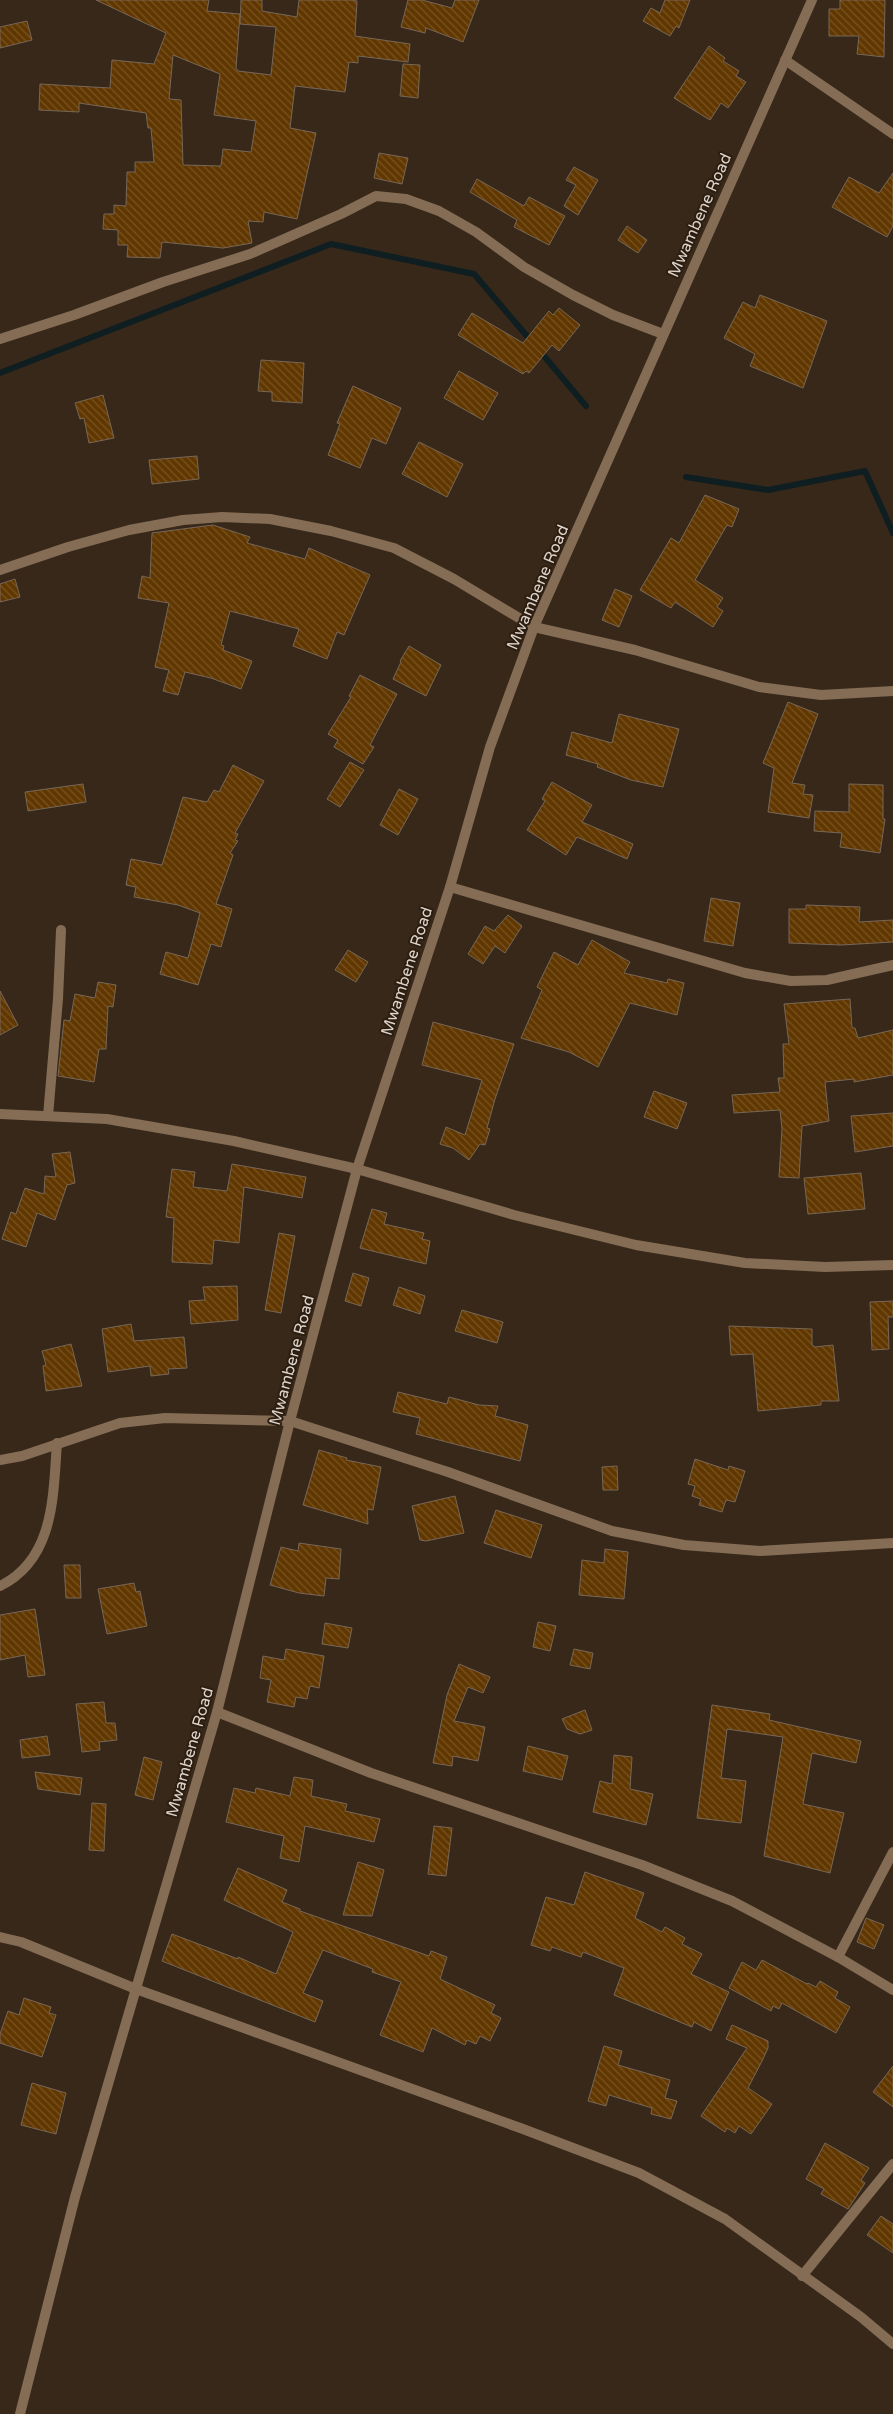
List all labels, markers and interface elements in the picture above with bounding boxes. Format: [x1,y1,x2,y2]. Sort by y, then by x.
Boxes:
street label: Mwambene Road [664,150,736,281]
street label: Mwambene Road [503,522,573,653]
street label: Mwambene Road [377,905,437,1038]
street label: Mwambene Road [265,1293,319,1428]
street label: Mwambene Road [162,1685,218,1819]

